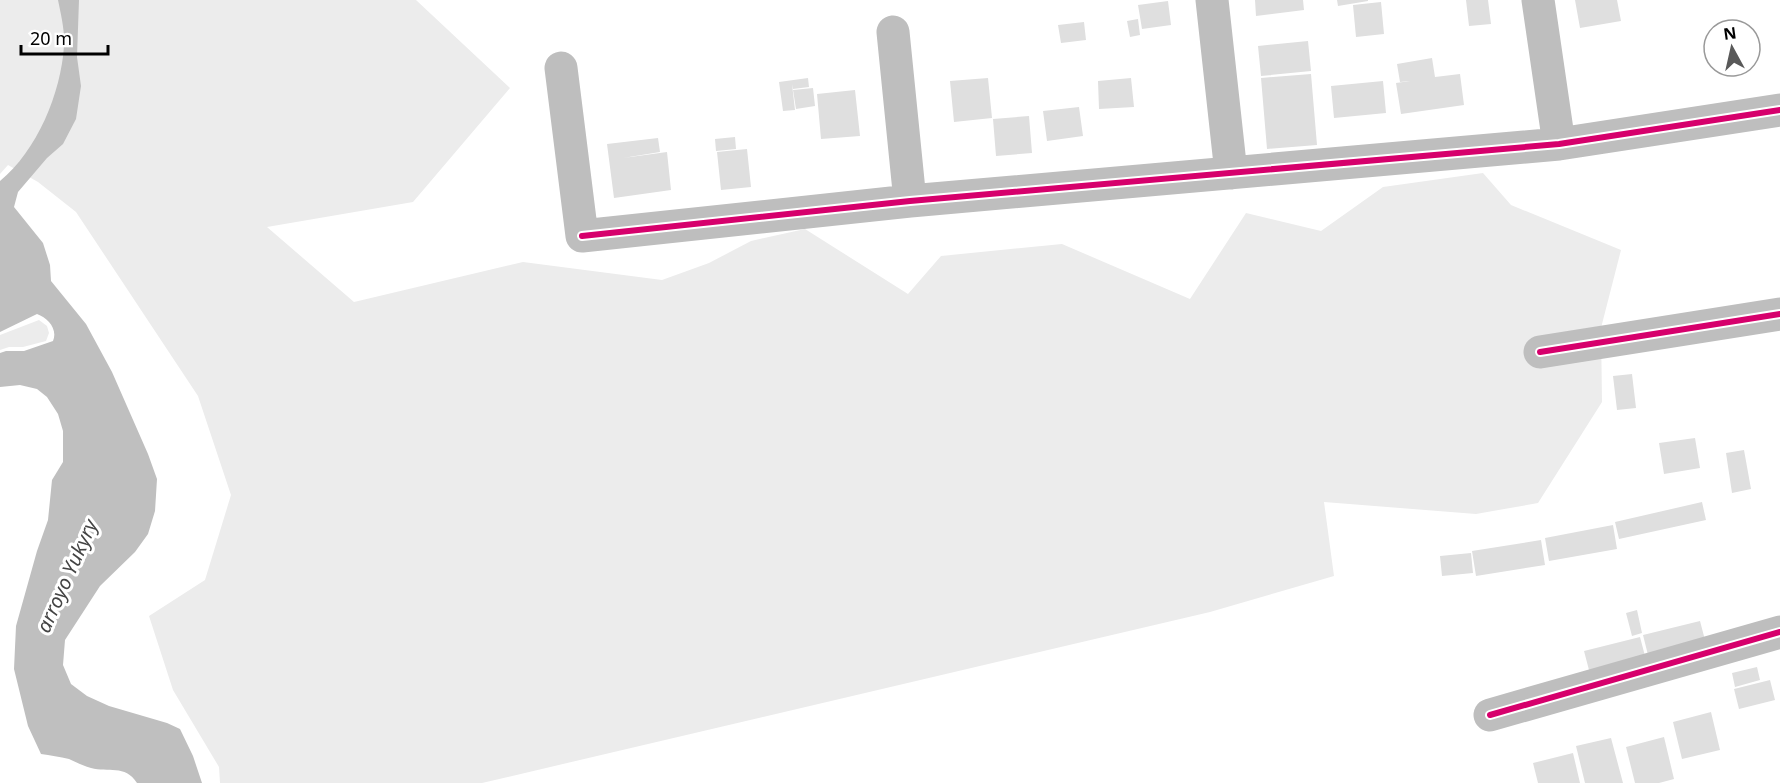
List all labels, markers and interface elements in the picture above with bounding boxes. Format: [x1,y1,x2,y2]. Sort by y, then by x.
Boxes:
scale bar [21,18,108,56]
north arrow [1702,18,1762,78]
text: N [1722,21,1738,45]
text: 20 m [30,26,72,50]
water label: arroyo Yukyry [30,513,104,637]

